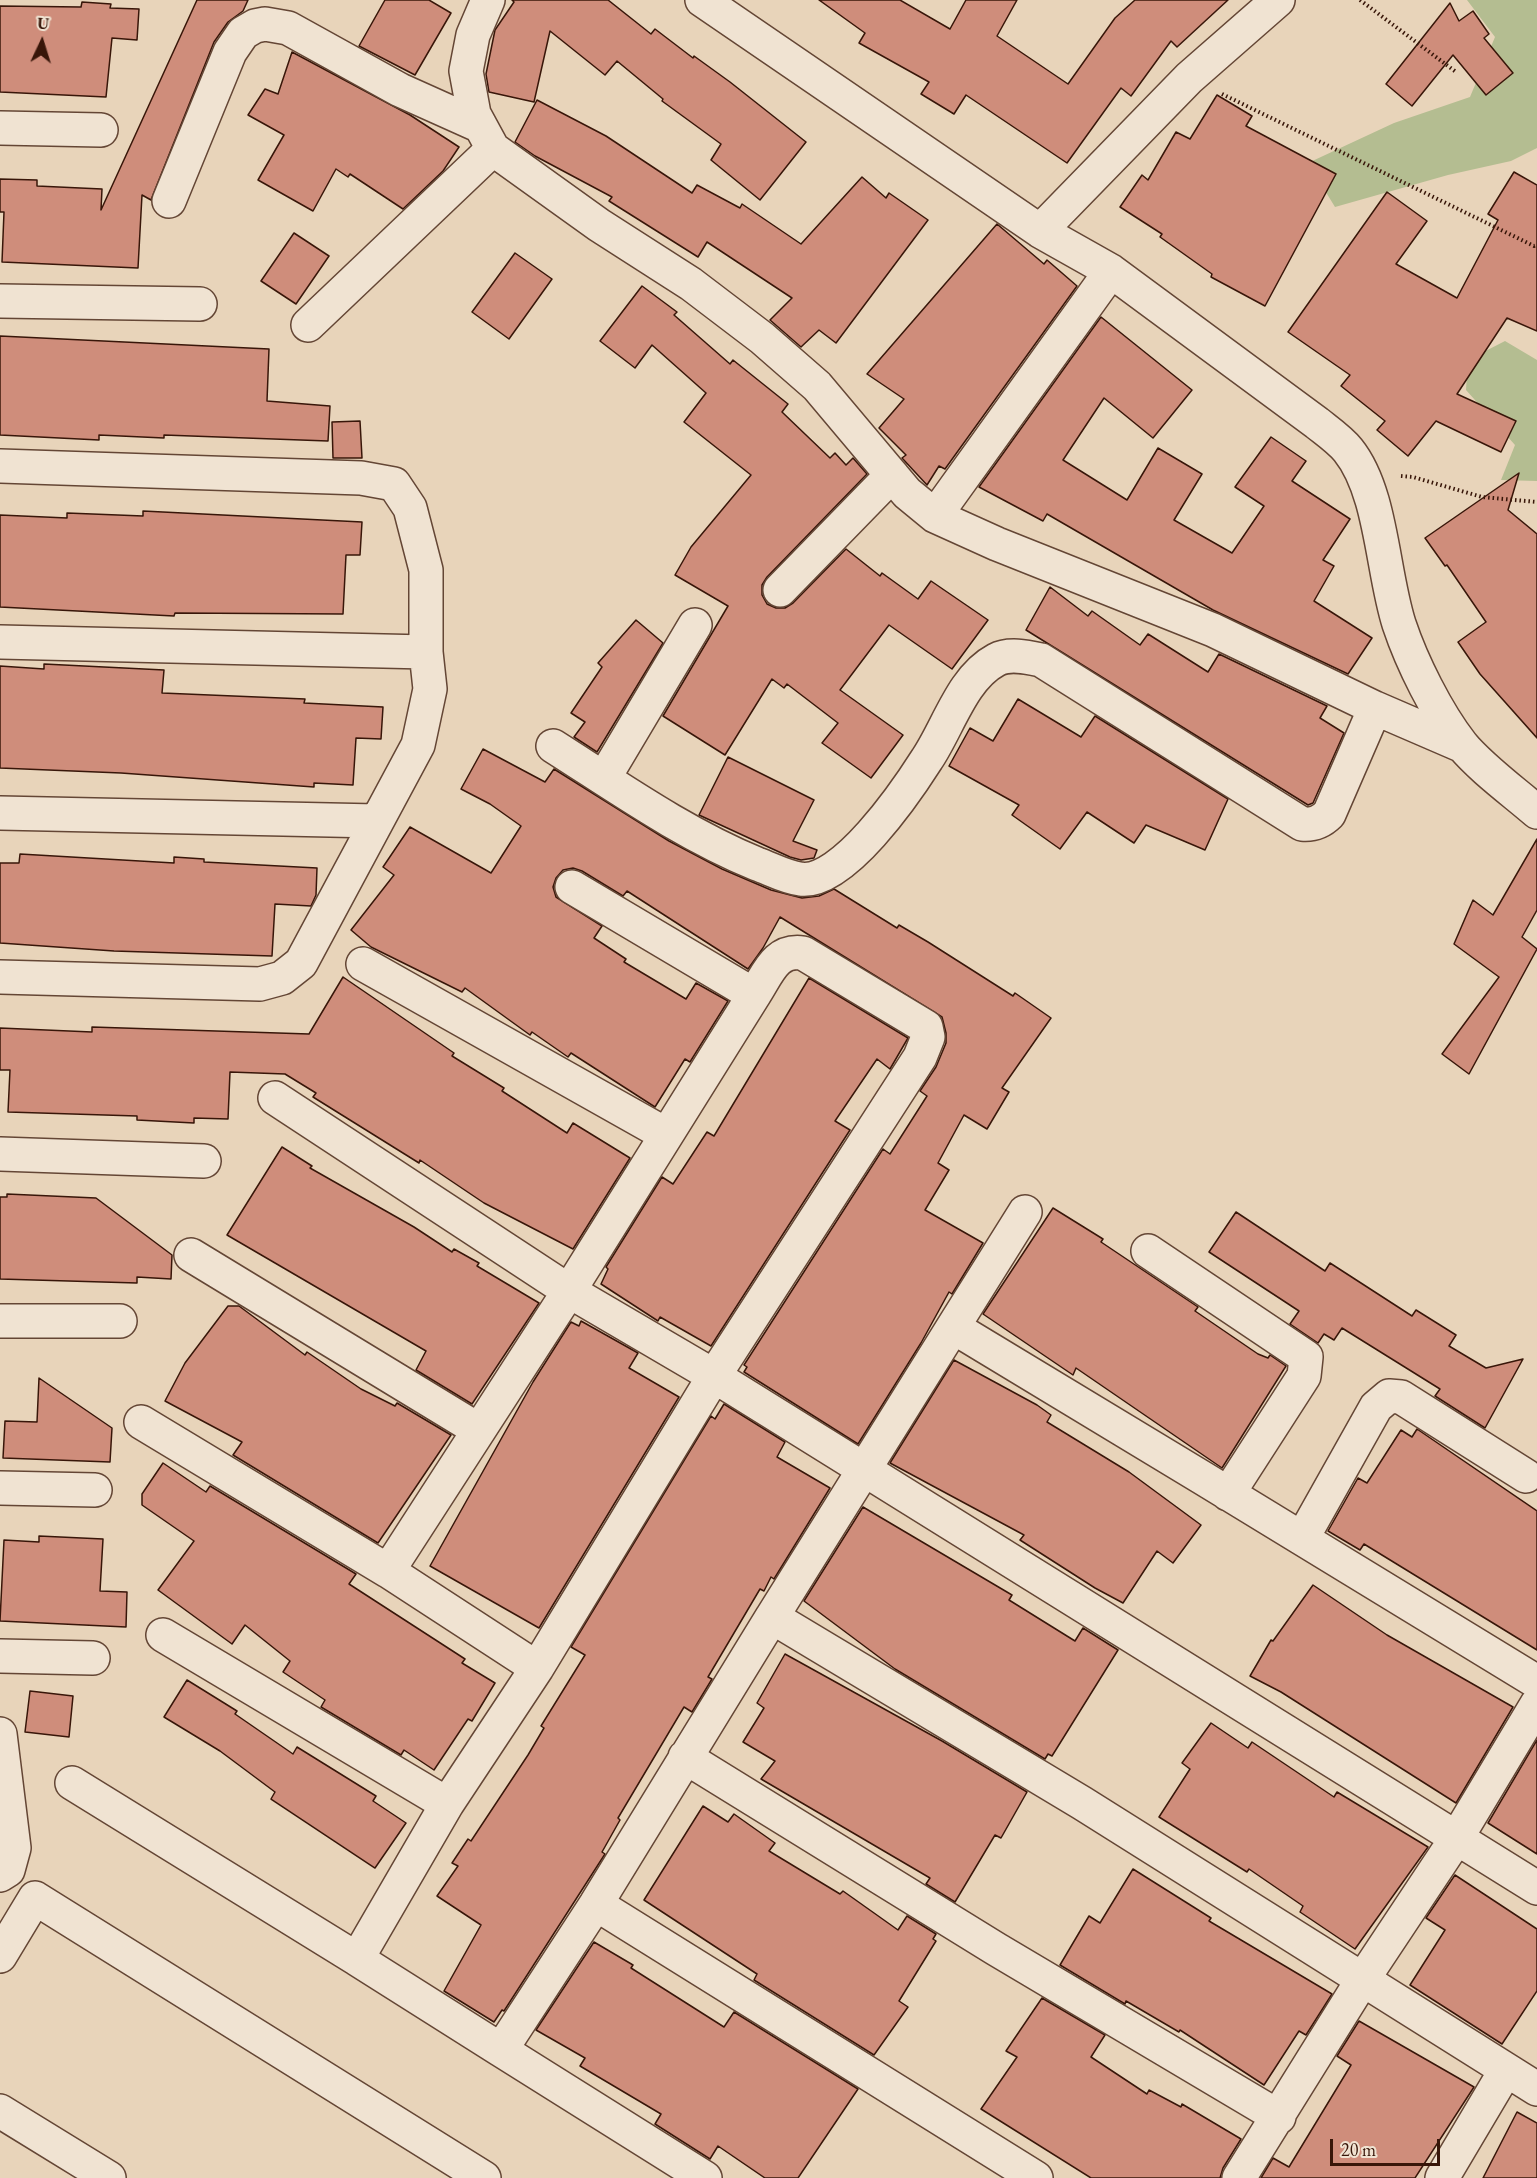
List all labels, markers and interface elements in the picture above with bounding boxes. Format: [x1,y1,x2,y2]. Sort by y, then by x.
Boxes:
north arrow [12,12,72,72]
text: U [37,13,50,34]
scale bar [1333,2127,1442,2165]
text: 20 m [1341,2138,1376,2161]

